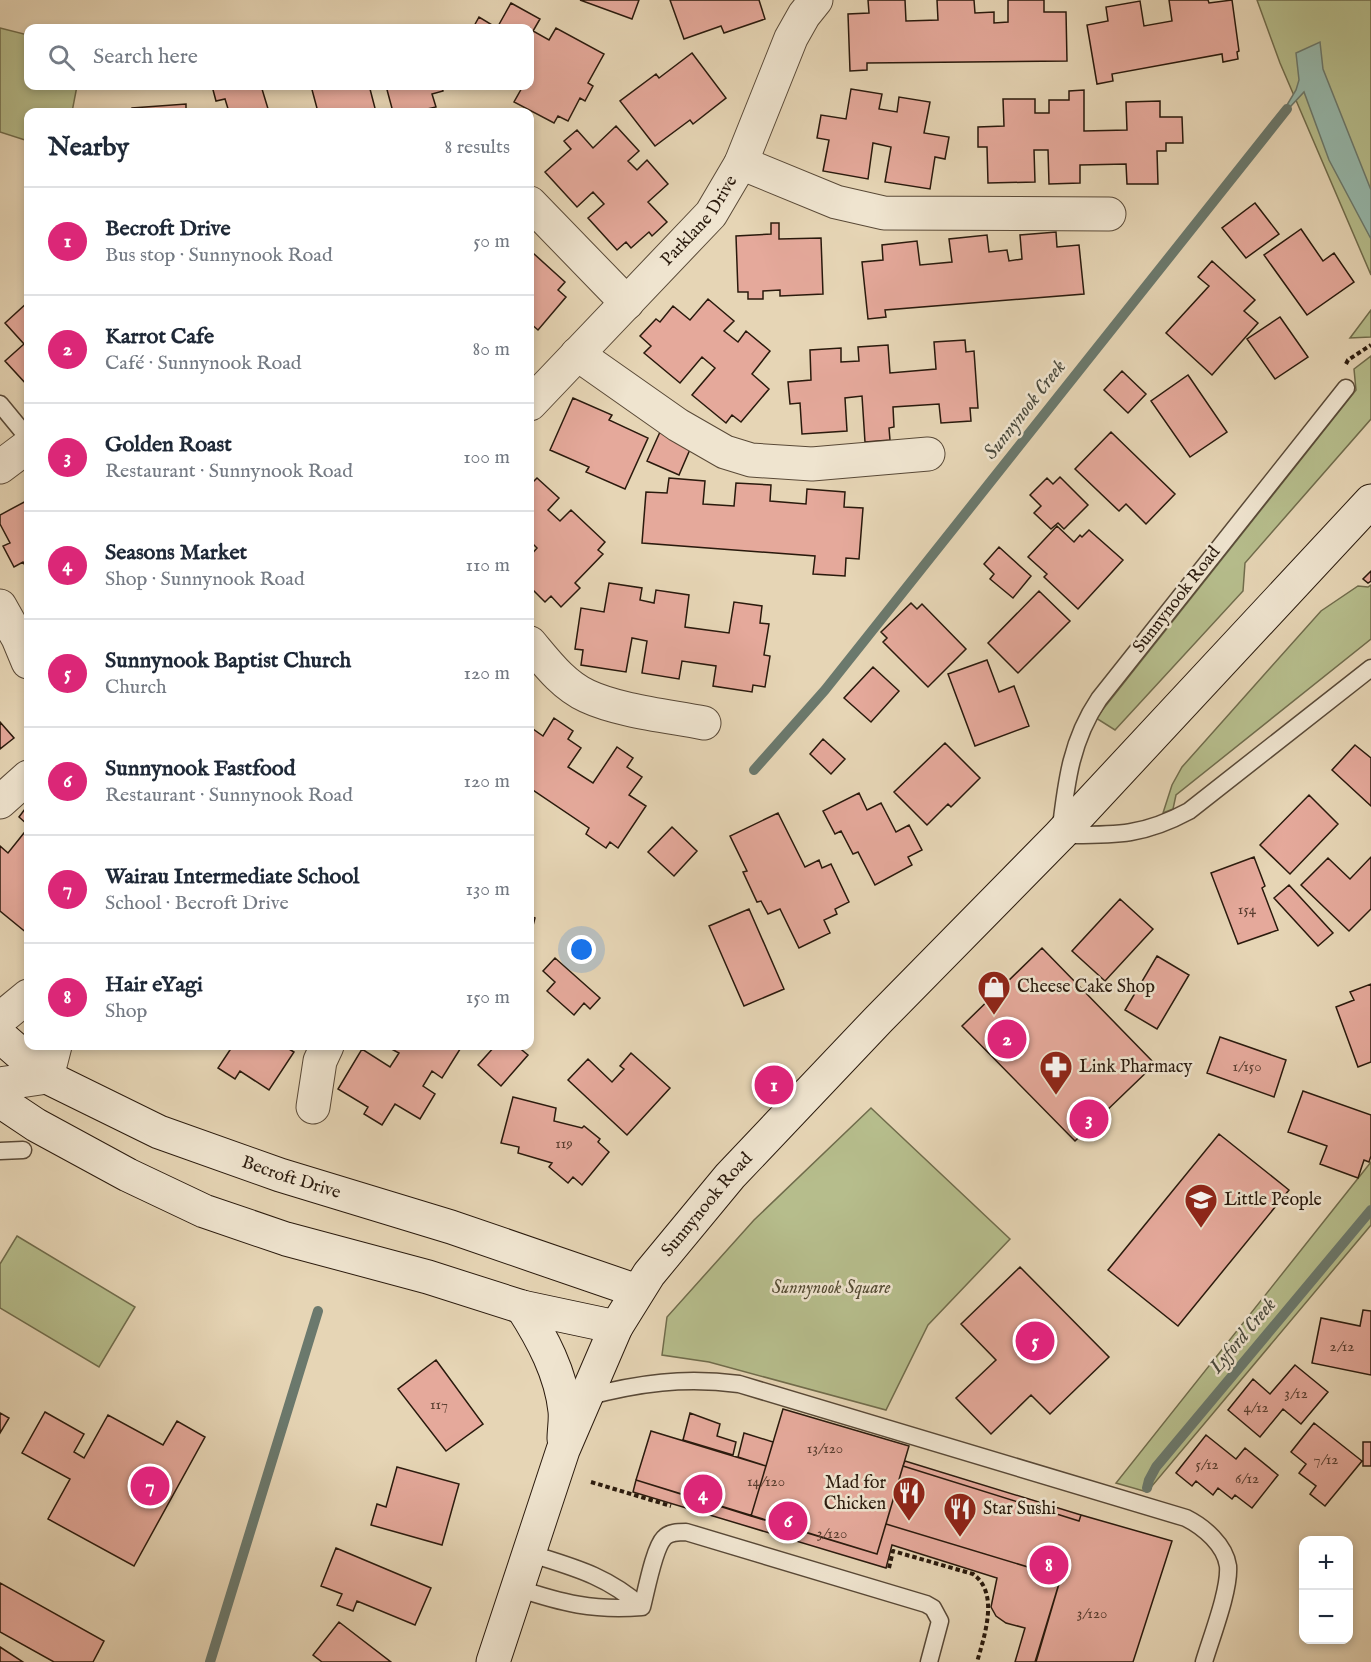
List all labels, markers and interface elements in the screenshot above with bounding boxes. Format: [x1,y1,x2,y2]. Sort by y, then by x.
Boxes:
search box [24,24,534,90]
icon: search [45,41,78,74]
text: Search here [93,43,198,71]
text: Nearby [48,131,129,164]
text: 8 results [444,135,510,160]
street label: Parklane Drive [656,171,743,271]
text: Becroft Drive [105,215,231,243]
text: 1 [64,229,71,254]
text: 50 m [473,229,510,254]
text: Bus stop · Sunnynook Road [105,243,333,268]
text: Karrot Cafe [105,323,214,351]
text: 2 [63,337,72,362]
text: 80 m [473,337,510,362]
text: Café · Sunnynook Road [105,351,301,376]
water label: Sunnynook Creek [978,355,1072,465]
text: Golden Roast [105,431,232,459]
text: 3 [64,445,71,470]
text: 100 m [463,445,510,470]
text: Restaurant · Sunnynook Road [105,459,353,484]
text: Seasons Market [105,539,247,567]
street label: Sunnynook Road [1128,542,1226,658]
text: 4 [63,553,72,578]
text: 110 m [466,553,510,578]
text: Shop · Sunnynook Road [105,567,305,592]
text: Sunnynook Baptist Church [105,647,351,675]
text: 5 [64,661,71,686]
text: 120 m [464,661,510,686]
text: Church [105,675,167,700]
text: Sunnynook Fastfood [105,755,295,783]
text: 6 [63,769,72,794]
text: 120 m [464,769,510,794]
text: Restaurant · Sunnynook Road [105,783,353,808]
text: Wairau Intermediate School [105,863,359,891]
text: 7 [63,877,72,902]
text: 130 m [465,877,510,902]
text: School · Becroft Drive [105,891,289,916]
house number: 154 [1238,900,1257,919]
your location [567,935,596,964]
shop icon: Cheese Cake Shop [976,969,1012,1016]
text: Hair eYagi [105,971,203,999]
place label: Cheese Cake Shop [1017,976,1155,999]
text: 8 [64,985,71,1010]
text: 150 m [466,985,510,1010]
text: Shop [105,999,147,1024]
pin: 2 [988,1016,1026,1062]
pharmacy icon: Link Pharmacy [1038,1049,1074,1096]
place label: Link Pharmacy [1079,1056,1193,1079]
house number: 1/150 [1232,1057,1262,1076]
pin: 1 [754,1062,794,1108]
pin: 3 [1070,1096,1108,1142]
house number: 119 [555,1134,573,1153]
street label: Sunnynook Road [656,1147,758,1262]
street label: Becroft Drive [238,1151,343,1204]
school or university icon: Little People [1183,1182,1219,1229]
place label: Little People [1224,1189,1322,1212]
park label: Sunnynook Square [772,1277,890,1300]
water label: Lyford Creek [1203,1293,1282,1380]
pin: 5 [1016,1318,1054,1364]
house number: 2/12 [1330,1337,1354,1356]
house number: 3/12 [1284,1384,1308,1403]
house number: 117 [430,1395,448,1414]
house number: 4/12 [1243,1398,1269,1417]
house number: 13/120 [807,1439,843,1458]
house number: 7/12 [1314,1450,1338,1469]
house number: 5/12 [1195,1455,1219,1474]
pin: 7 [130,1464,170,1508]
house number: 6/12 [1235,1469,1259,1488]
pin: 4 [684,1472,722,1516]
house number: 14/120 [747,1472,785,1491]
place label: Mad for Chicken [824,1472,886,1516]
restaurant icon: Mad for Chicken [891,1475,927,1522]
restaurant icon: Star Sushi [942,1491,978,1538]
pin: 6 [768,1498,808,1544]
place label: Star Sushi [983,1498,1056,1521]
house number: 3/120 [817,1524,847,1543]
map controls [1299,1536,1353,1644]
button: + [1299,1536,1353,1590]
pin: 8 [1030,1542,1068,1588]
button: − [1299,1590,1353,1644]
house number: 3/120 [1077,1604,1107,1623]

